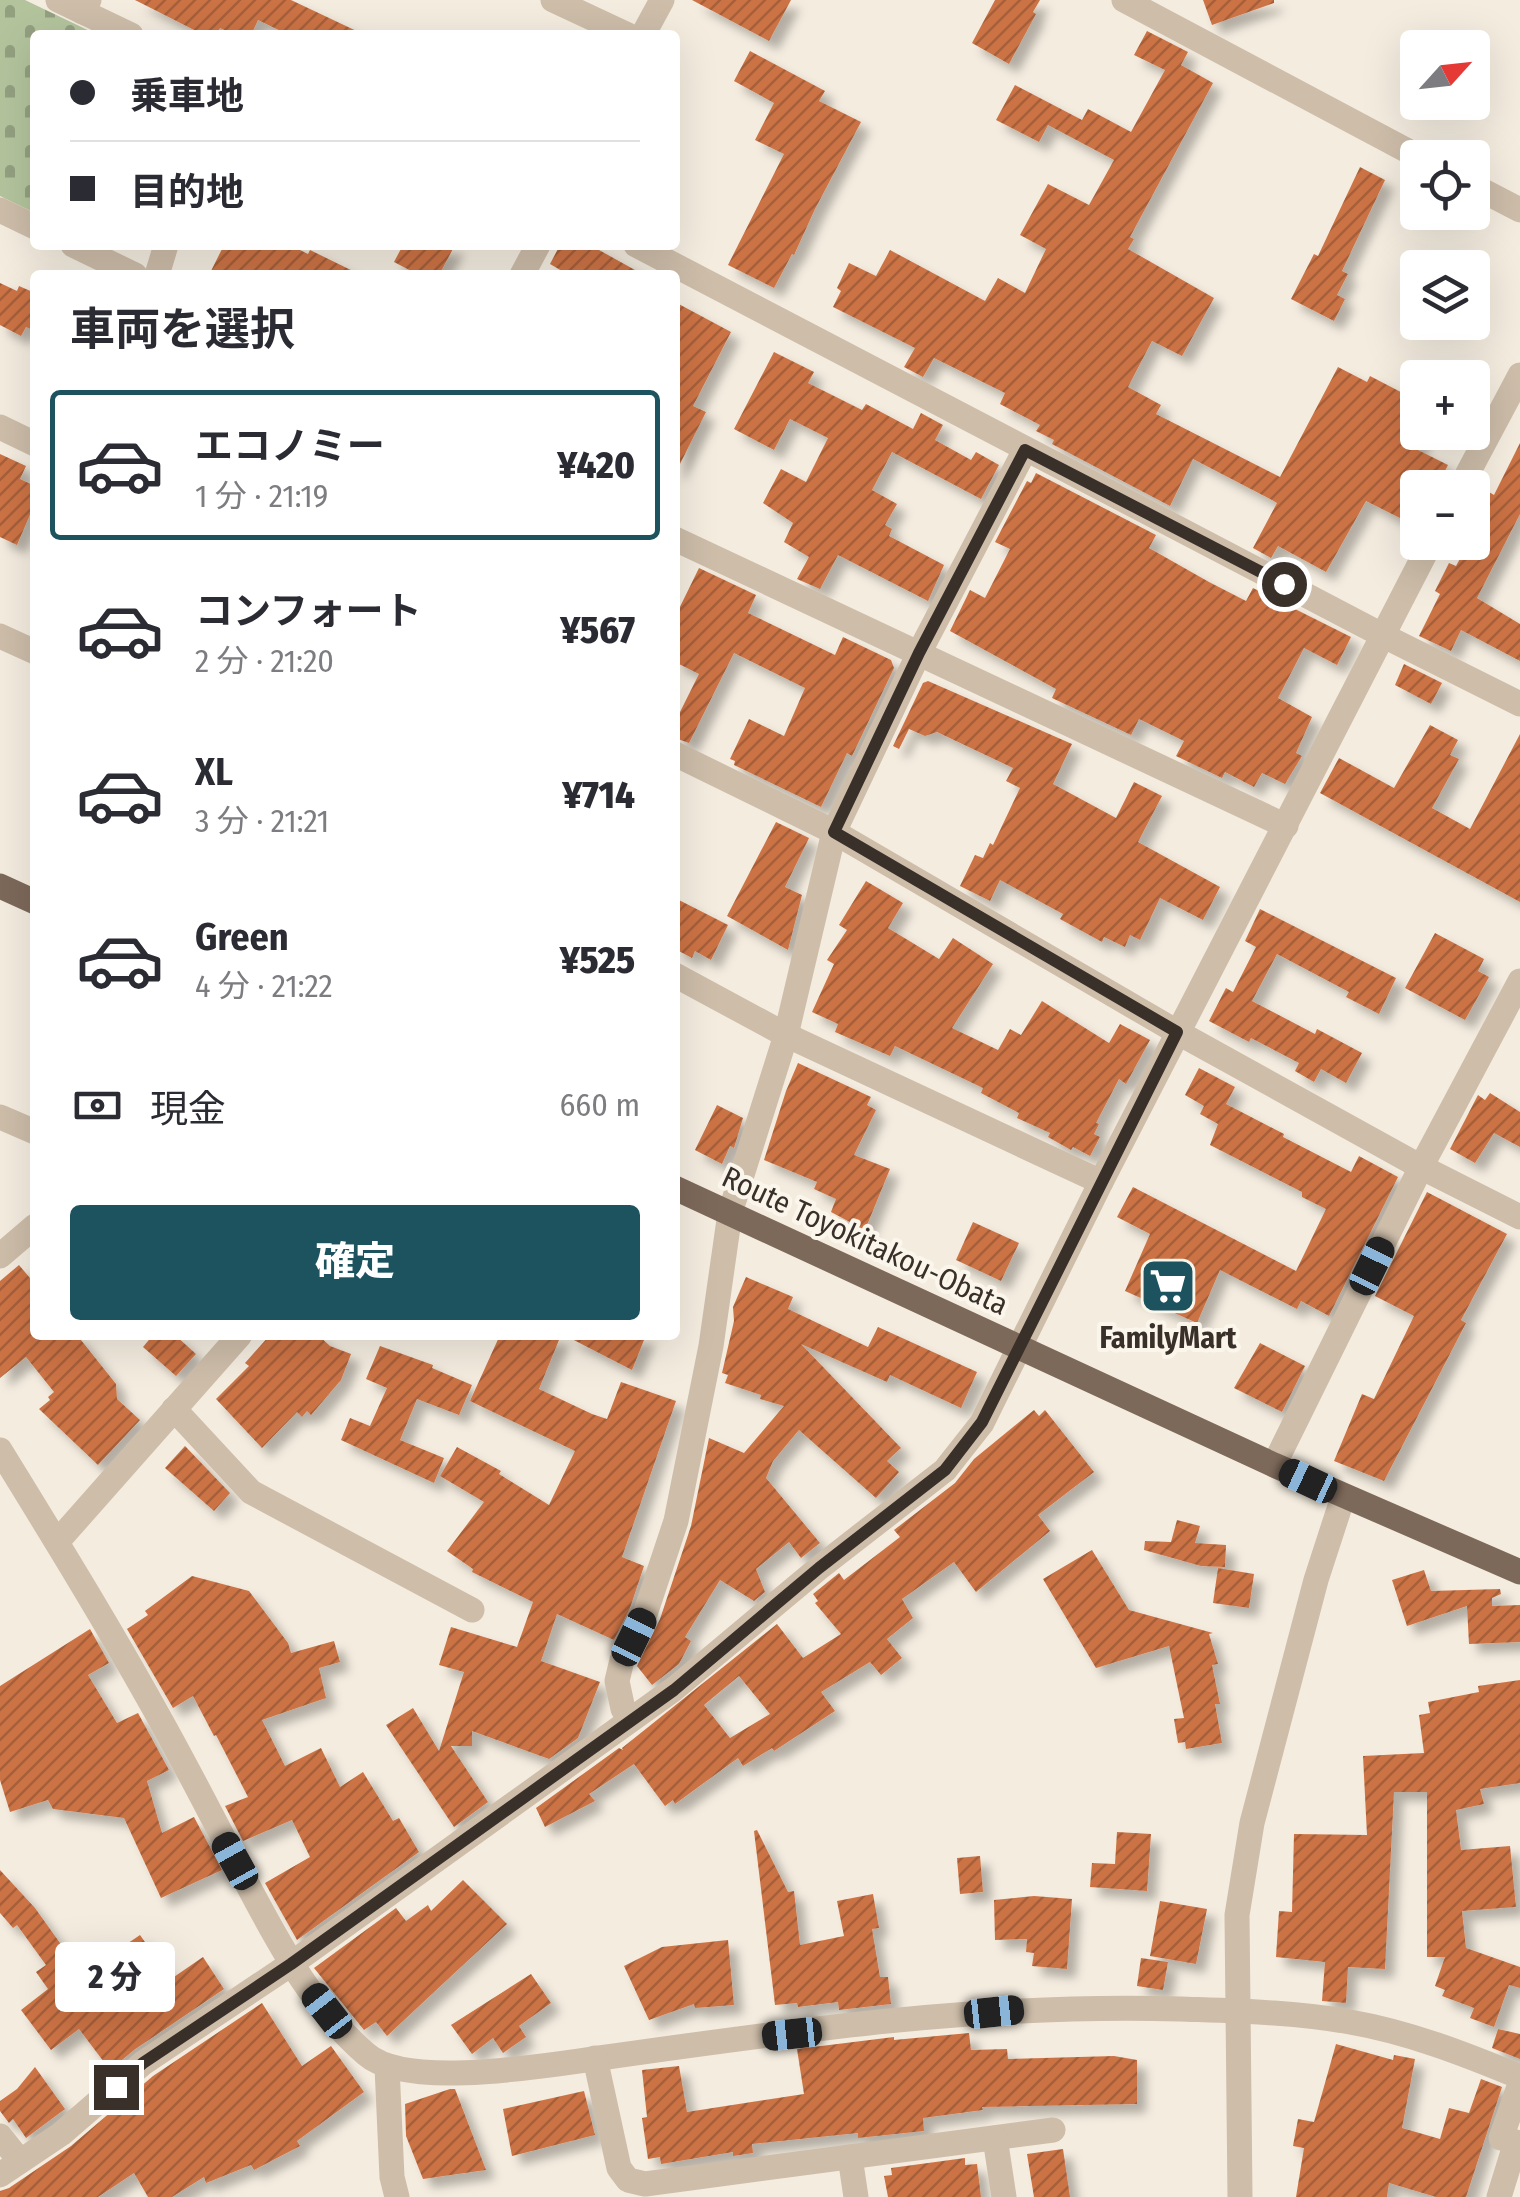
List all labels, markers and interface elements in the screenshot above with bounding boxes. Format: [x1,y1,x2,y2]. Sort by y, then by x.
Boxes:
north arrow [1400,30,1490,120]
map controls [1400,30,1490,560]
text: 乗車地 [130,73,244,119]
button: locate [1400,140,1490,230]
text: 目的地 [130,169,244,215]
button: layers [1400,250,1490,340]
text: 車両を選択 [70,303,295,357]
button: + [1400,360,1490,450]
icon: car [75,420,165,510]
text: エコノミー [195,423,385,469]
text: ¥420 [557,442,635,488]
button: − [1400,470,1490,560]
text: 1 分 · 21:19 [195,477,328,515]
route start [1262,562,1307,607]
icon: car [75,585,165,675]
text: コンフォート [195,588,422,634]
text: ¥567 [560,607,635,653]
text: 2 分 · 21:20 [195,642,334,680]
text: XL [195,749,233,795]
icon: car [75,750,165,840]
text: ¥714 [562,772,635,818]
text: 3 分 · 21:21 [195,802,329,840]
text: Green [195,914,289,960]
icon: car [75,915,165,1005]
text: ¥525 [560,937,635,983]
text: 4 分 · 21:22 [195,967,333,1005]
icon: cash [70,1078,125,1133]
text: 現金 [150,1086,226,1132]
text: 660 m [559,1086,640,1124]
street label: Route Toyokitakou-Obata [716,1159,1014,1323]
button: 確定 [70,1205,640,1320]
car [1345,1232,1399,1300]
supermarket icon: FamilyMart [1138,1256,1198,1316]
place label: FamilyMart [1099,1320,1237,1356]
car [1274,1455,1342,1507]
car [607,1603,661,1671]
car [207,1827,263,1895]
callout: 2 分 [56,1942,176,2012]
text: 2 分 [88,1958,142,1996]
car [297,1978,357,2044]
car [963,1994,1025,2030]
car [761,2016,823,2052]
route end [94,2065,139,2110]

